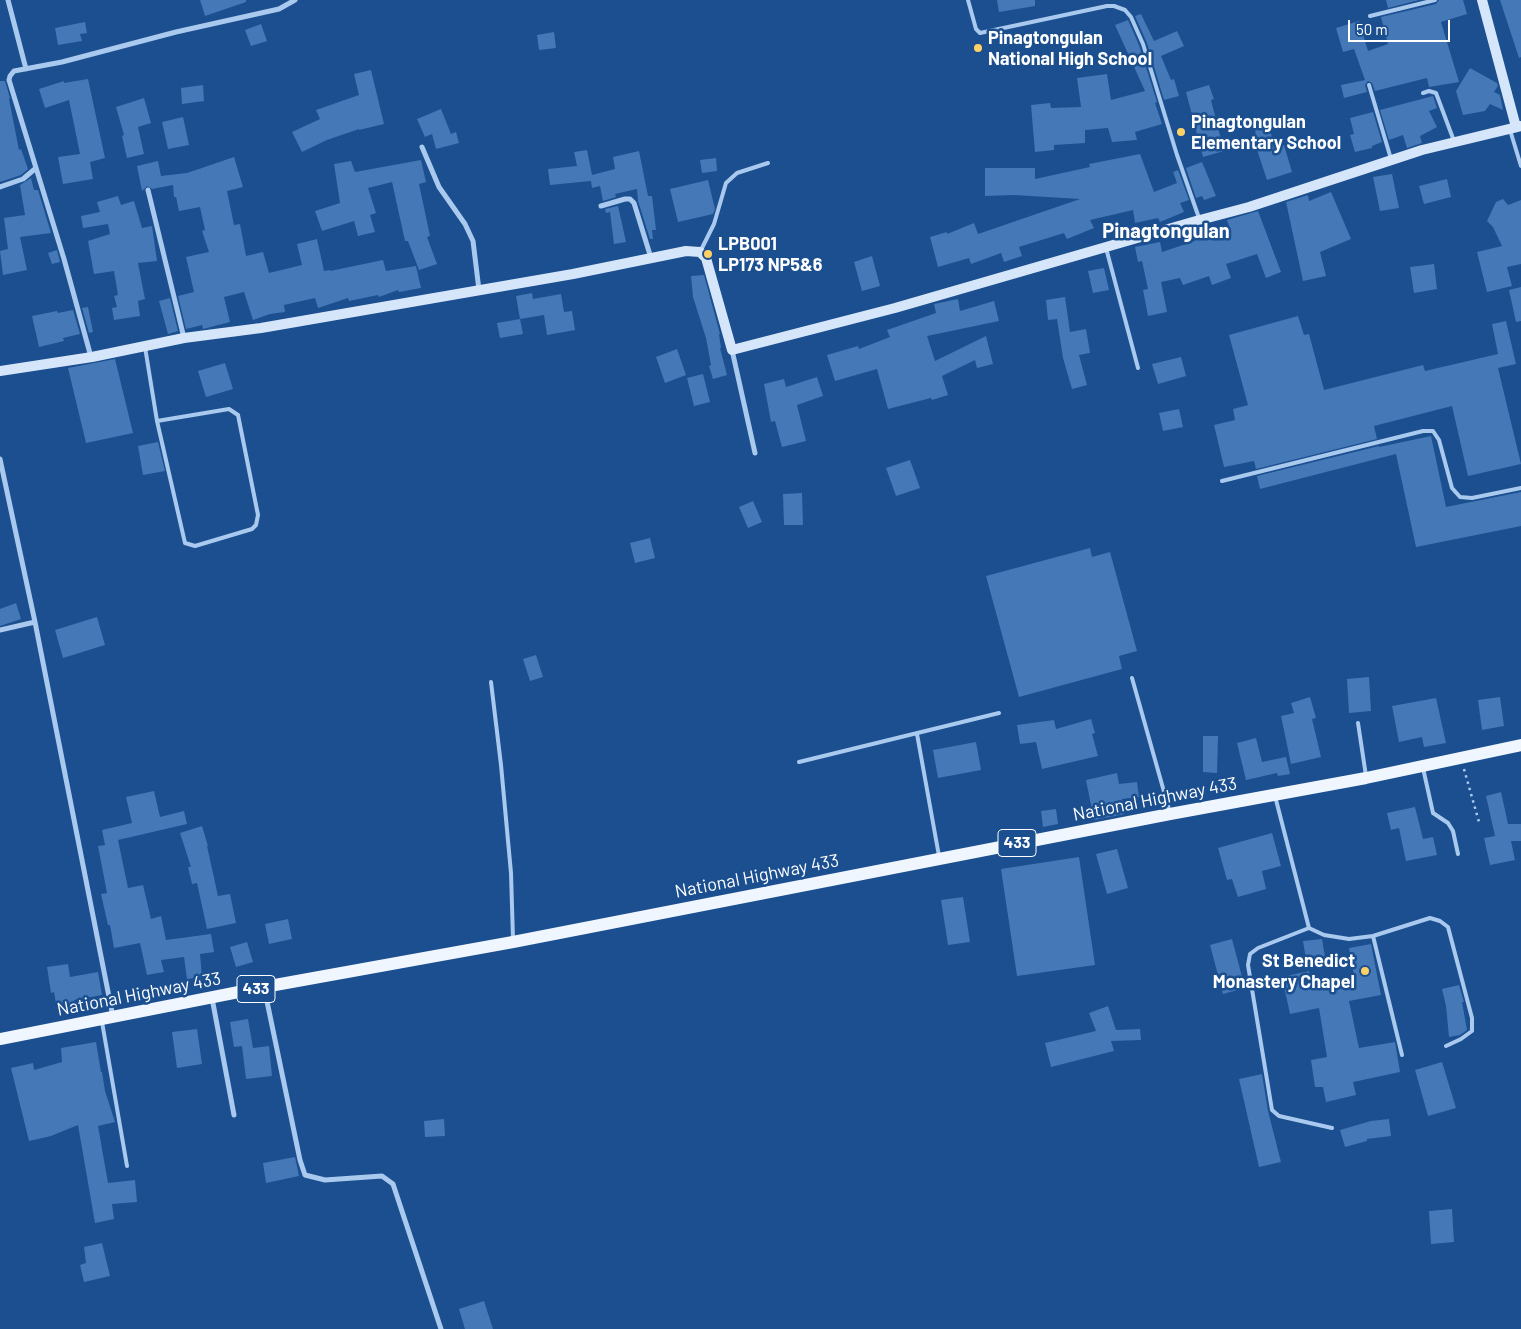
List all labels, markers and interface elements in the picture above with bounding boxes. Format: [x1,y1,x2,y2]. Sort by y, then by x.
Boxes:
scale bar [1351,10,1454,42]
text: 50 m [1356,20,1388,38]
place label: Pinagtongulan National High School [988,27,1152,70]
marker: Pinagtongulan National High School [972,42,984,54]
place label: Pinagtongulan Elementary School [1191,111,1341,154]
marker: Pinagtongulan Elementary School [1175,126,1187,138]
district label: Pinagtongulan [1102,219,1230,243]
place label: LPB001 LP173 NP5&6 [718,233,822,276]
marker: LPB001 LP173 NP5&6 [702,248,714,260]
street label: National Highway 433 [1071,772,1239,826]
road number: 433 [998,830,1036,856]
street label: National Highway 433 [673,849,841,903]
place label: St Benedict Monastery Chapel [1213,950,1355,992]
marker: St Benedict Monastery Chapel [1359,965,1371,977]
street label: National Highway 433 [55,967,223,1021]
road number: 433 [237,976,275,1002]

